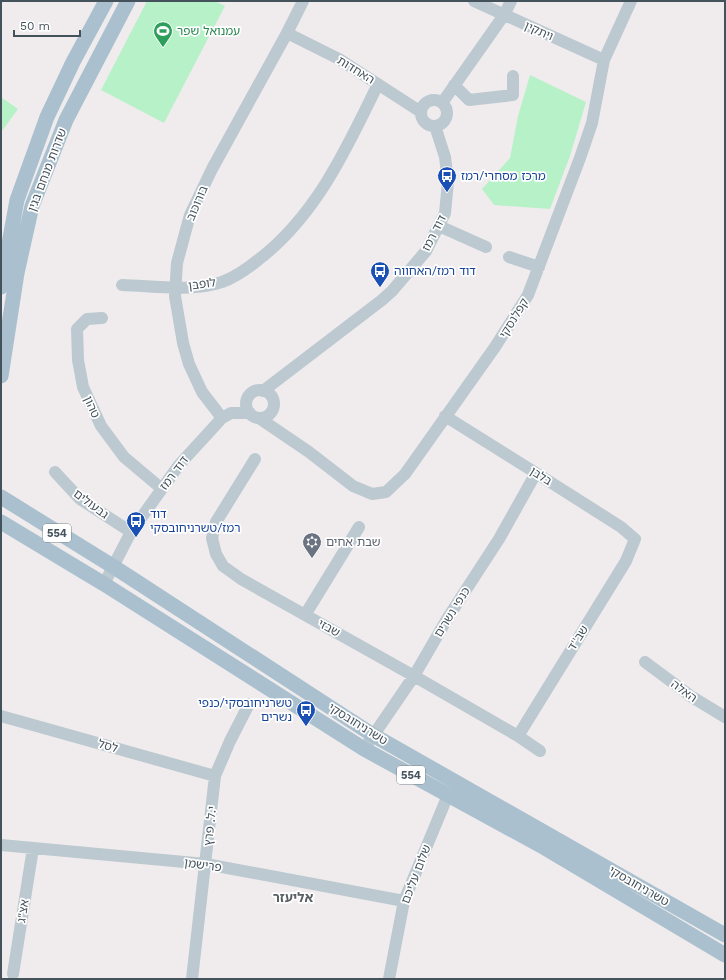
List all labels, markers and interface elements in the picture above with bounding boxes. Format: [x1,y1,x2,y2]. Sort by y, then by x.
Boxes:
scale bar [14,12,80,38]
street label: ויתקין [522,18,556,44]
text: 50 m [20,19,50,33]
sports icon: עמנואל שפר [152,20,174,48]
place label: עמנואל שפר [177,24,240,38]
street label: האחדות [335,53,377,87]
street label: שדרות מנחם בגין [25,126,69,214]
bus stop icon: מרכז מסחרי/רמז [436,165,458,193]
place label: מרכז מסחרי/רמז [461,169,546,183]
street label: בורוכוב [183,183,211,223]
street label: דוד רמז [419,212,449,253]
bus stop icon: דוד רמז/האחווה [369,260,391,288]
place label: דוד רמז/האחווה [394,264,476,278]
street label: לופבן [187,275,217,293]
street label: קפלנסקי [496,295,532,340]
street label: טהון [81,394,103,420]
street label: דוד רמז [157,453,192,493]
street label: בלבן [527,464,555,488]
street label: גבעולים [71,486,112,522]
place label: דוד רמז/טשרניחובסקי [150,507,240,535]
bus stop icon: דוד רמז/טשרניחובסקי [125,510,147,538]
road number: 554 [43,524,71,542]
synagogue icon: שבת אחים [301,531,323,559]
place label: שבת אחים [326,535,381,549]
street label: כנפי נשרים [431,584,473,640]
street label: שבזי [316,616,342,640]
street label: שב''ד [565,623,591,653]
street label: האלה [668,677,700,705]
place label: טשרניחובסקי/כנפי נשרים [198,696,292,724]
bus stop icon: טשרניחובסקי/כנפי נשרים [295,699,317,727]
street label: טשרניחובסקי [326,700,390,748]
street label: לסל [96,737,120,755]
road number: 554 [397,766,425,784]
street label: י.ל. פרץ [201,805,219,847]
street label: שלום עליכם [398,843,434,905]
street label: פרישמן [183,855,223,875]
street label: טשרניחובסקי [606,863,672,909]
district label: אליעזר [273,890,313,905]
street label: אצ"ג [14,898,32,924]

